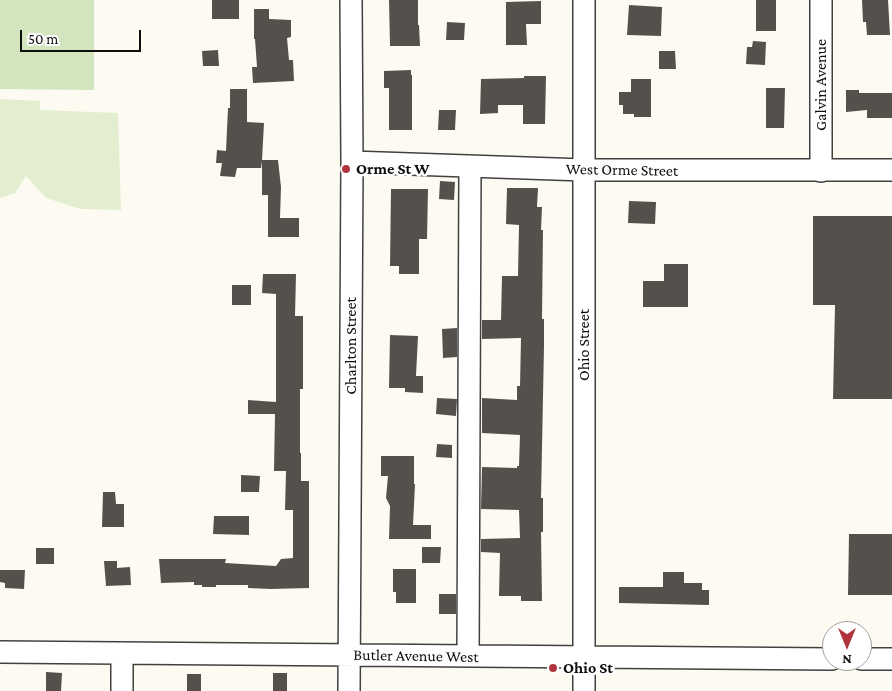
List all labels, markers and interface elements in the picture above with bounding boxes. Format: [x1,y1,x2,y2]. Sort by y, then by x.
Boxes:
scale bar [22,20,144,52]
text: 50 m [28,31,58,47]
street label: Galvin Avenue [811,39,831,131]
place label: Orme St W [356,159,430,179]
street label: West Orme Street [566,159,678,181]
marker: Orme St W [340,163,352,175]
street label: Charlton Street [341,297,361,395]
street label: Ohio Street [574,309,594,381]
north arrow [822,621,872,671]
street label: Butler Avenue West [353,645,479,667]
text: N [842,652,852,668]
place label: Ohio St [563,658,613,678]
marker: Ohio St [547,662,559,674]

